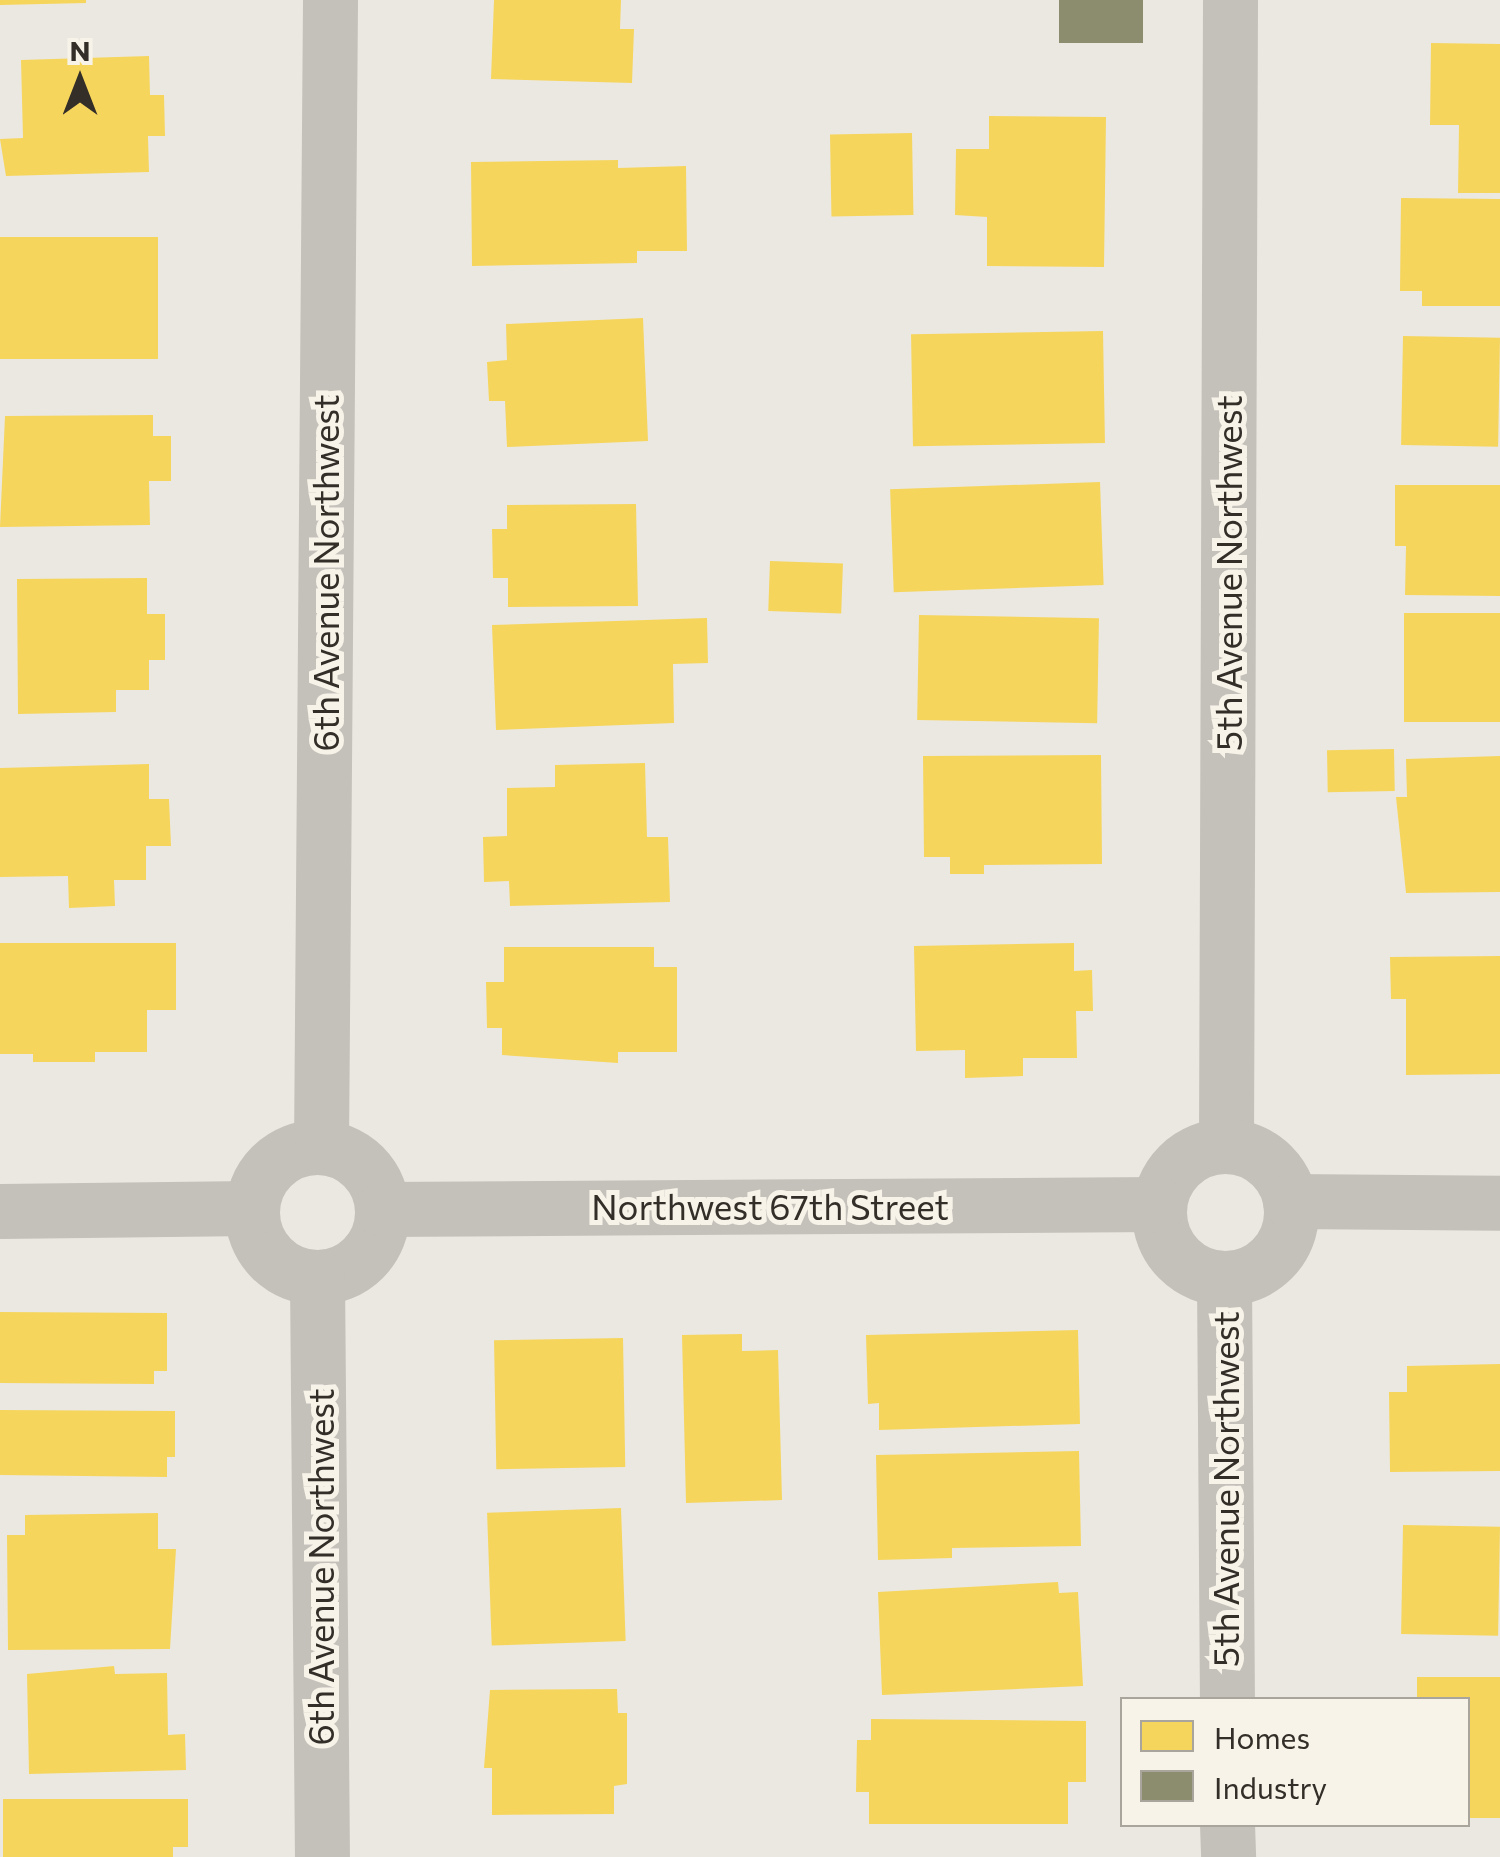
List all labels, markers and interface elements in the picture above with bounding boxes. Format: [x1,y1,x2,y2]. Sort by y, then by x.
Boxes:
north arrow [30,30,130,130]
text: N [70,33,91,67]
street label: 6th Avenue Northwest [304,394,346,752]
street label: 5th Avenue Northwest [1207,395,1249,751]
street label: Northwest 67th Street [591,1185,949,1227]
street label: 5th Avenue Northwest [1204,1311,1246,1667]
street label: 6th Avenue Northwest [299,1388,341,1746]
legend [1120,1697,1470,1827]
text: Homes [1214,1718,1310,1755]
text: Industry [1214,1768,1327,1805]

